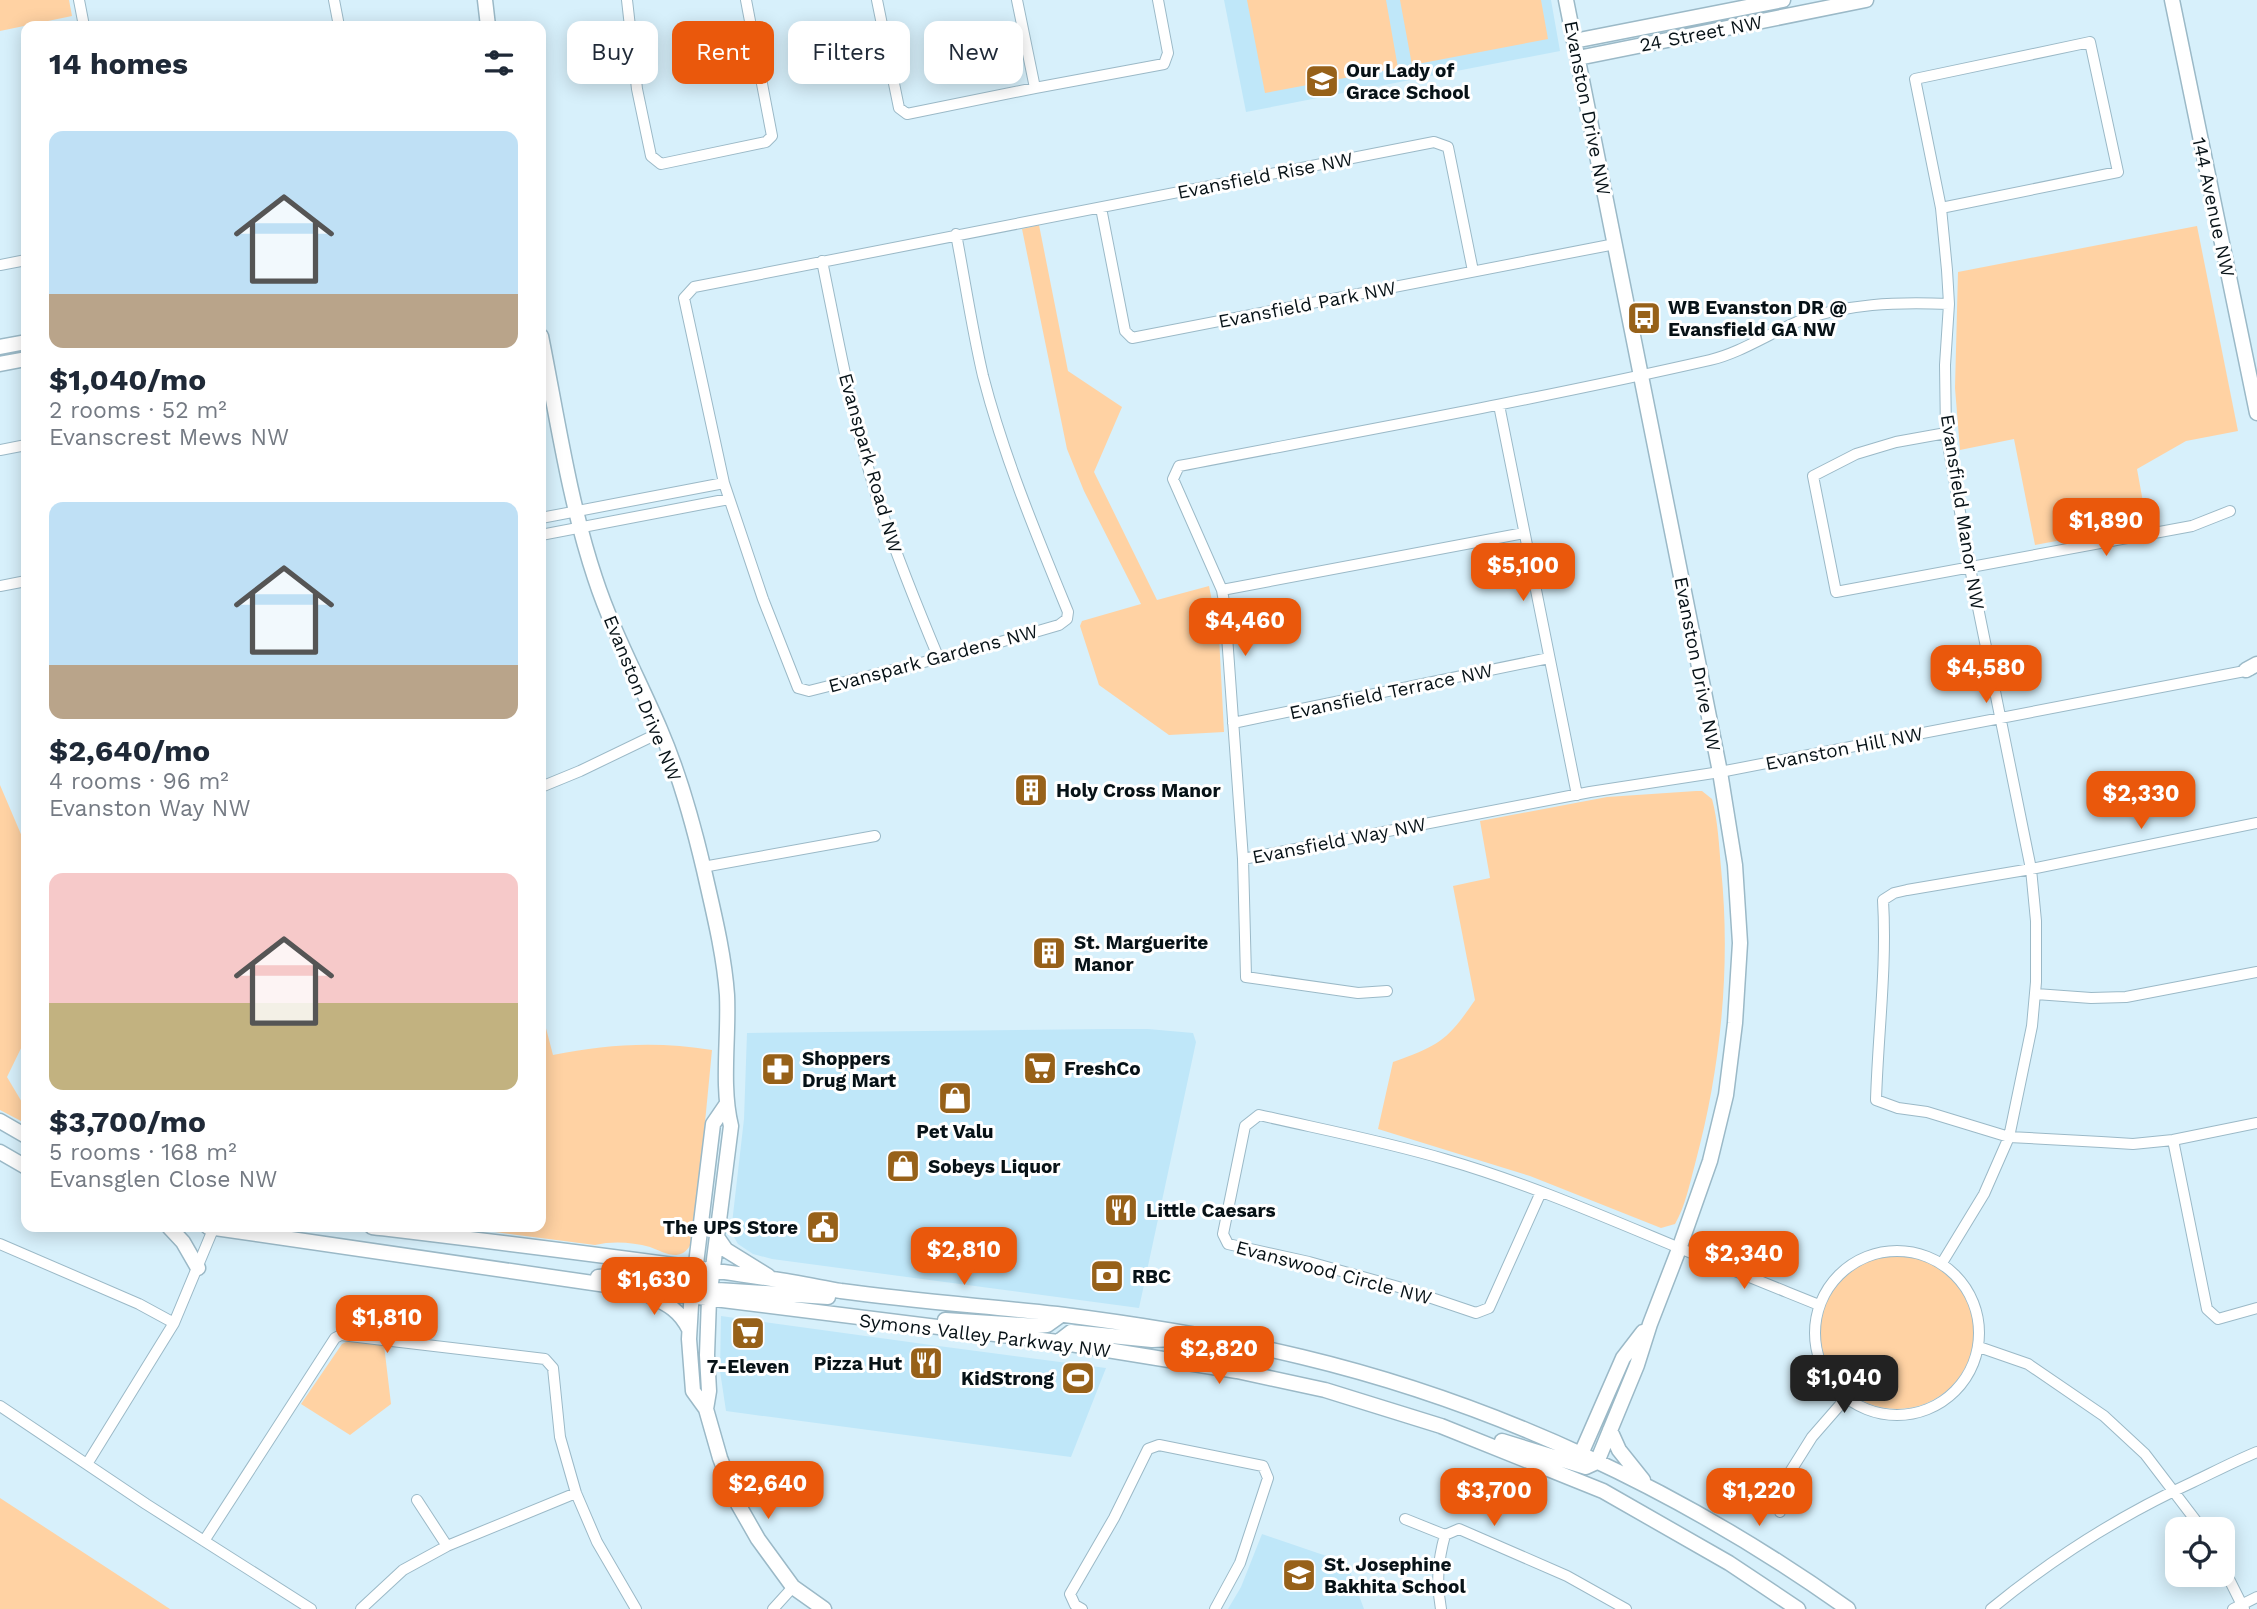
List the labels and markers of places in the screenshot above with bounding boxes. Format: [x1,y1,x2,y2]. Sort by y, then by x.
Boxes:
place label: Our Lady of Grace School [1346,59,1471,104]
school or university icon: Our Lady of Grace School [1303,62,1341,100]
place label: WB Evanston DR @ Evansfield GA NW [1668,296,1847,341]
bus stop icon: WB Evanston DR @ Evansfield GA NW [1625,299,1663,337]
pin: $1,890 [2049,498,2163,558]
pin: $5,100 [1466,544,1580,603]
pin: $4,460 [1188,598,1302,658]
pin: $4,580 [1929,646,2043,705]
building icon: Holy Cross Manor [1012,771,1050,809]
pin: $2,330 [2084,772,2198,831]
place label: Holy Cross Manor [1056,779,1221,802]
place label: St. Marguerite Manor [1074,931,1208,976]
building icon: St. Marguerite Manor [1030,934,1068,972]
place label: Shoppers Drug Mart [802,1047,897,1092]
supermarket icon: FreshCo [1021,1049,1059,1087]
pharmacy icon: Shoppers Drug Mart [759,1050,797,1088]
place label: FreshCo [1064,1057,1141,1080]
shop icon: Pet Valu [936,1079,974,1117]
place label: Pet Valu [916,1120,994,1143]
shop icon: Sobeys Liquor [884,1147,922,1185]
place label: Sobeys Liquor [928,1155,1061,1178]
restaurant icon: Little Caesars [1102,1191,1140,1229]
place label: Little Caesars [1146,1199,1276,1222]
public building icon: The UPS Store [804,1208,842,1246]
place label: The UPS Store [663,1216,798,1239]
pin: $2,810 [907,1228,1021,1287]
pin: $2,340 [1687,1232,1801,1291]
bank icon: RBC [1088,1257,1126,1295]
pin: $1,630 [597,1258,711,1317]
place label: RBC [1132,1265,1171,1288]
pin: $1,810 [330,1296,444,1355]
supermarket icon: 7-Eleven [729,1314,767,1352]
pin: $2,820 [1162,1326,1276,1386]
restaurant icon: Pizza Hut [907,1344,945,1382]
place label: Pizza Hut [814,1352,903,1375]
place label: 7-Eleven [707,1355,789,1378]
pin: $1,040 [1787,1356,1901,1415]
sports icon: KidStrong [1059,1359,1097,1397]
place label: KidStrong [961,1367,1054,1390]
pin: $2,640 [711,1462,825,1521]
pin: $3,700 [1437,1468,1551,1528]
pin: $1,220 [1702,1468,1816,1528]
place label: St. Josephine Bakhita School [1324,1553,1466,1598]
school or university icon: St. Josephine Bakhita School [1280,1556,1318,1594]

